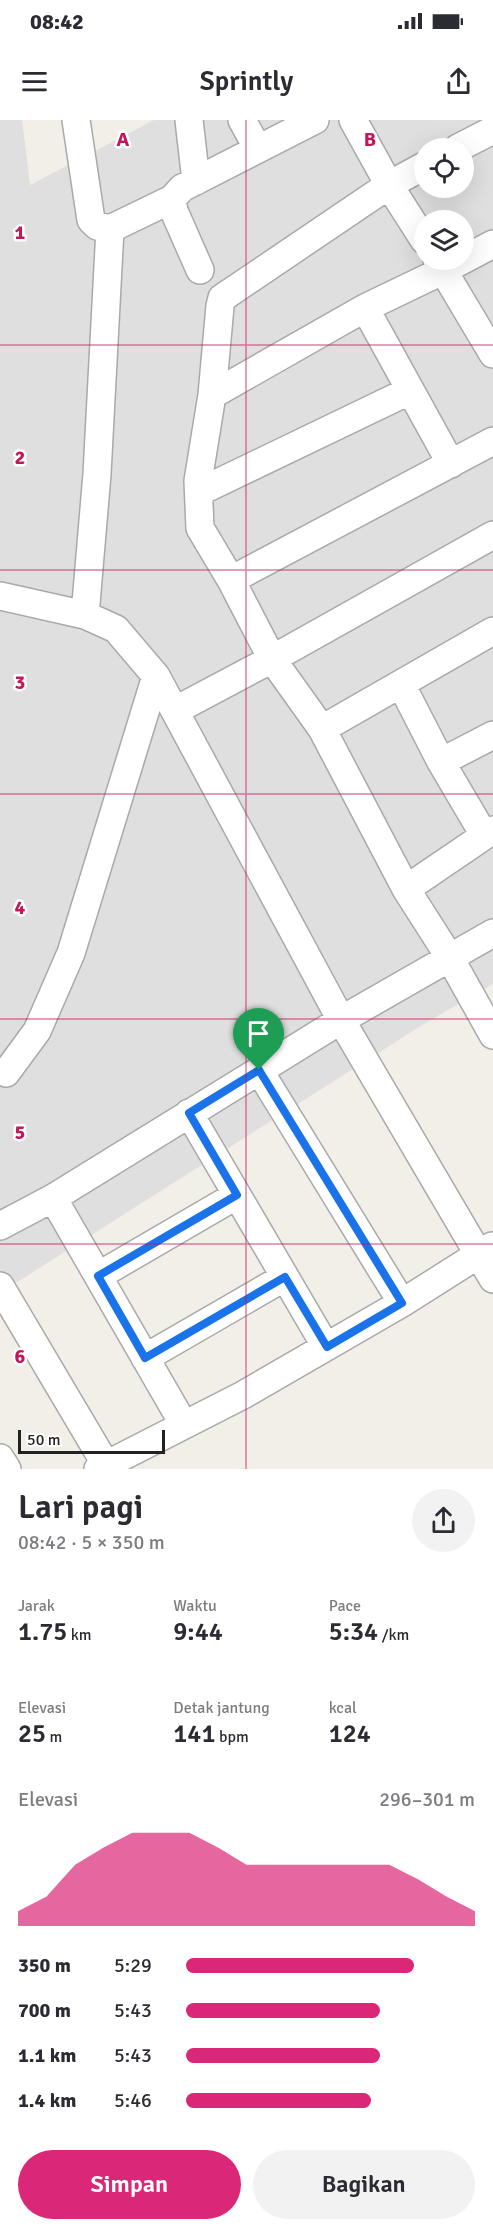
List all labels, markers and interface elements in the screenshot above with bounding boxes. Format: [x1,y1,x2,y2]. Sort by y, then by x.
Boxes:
text: 08:42 [30,8,84,35]
icon: menu [18,65,51,98]
text: Sprintly [200,65,293,98]
icon: share [442,65,475,98]
text: A [117,127,130,152]
text: B [364,127,376,152]
map controls [414,138,474,270]
button: locate [414,138,474,198]
button: layers [414,210,474,270]
text: 1 [15,220,26,245]
text: 2 [15,445,25,470]
text: 3 [15,670,25,695]
text: 4 [15,895,26,920]
pin [233,1008,284,1070]
icon: arrive [242,1017,275,1050]
text: 5 [15,1120,25,1145]
text: 6 [15,1344,26,1369]
scale bar [18,1427,165,1454]
text: 50 m [27,1430,61,1450]
text: Lari pagi [18,1487,143,1528]
button: share [412,1489,475,1552]
text: 08:42 · 5 × 350 m [18,1530,165,1555]
text: Jarak [18,1596,55,1616]
text: Waktu [173,1596,217,1616]
text: Pace [329,1596,361,1616]
text: 1.75 [18,1616,67,1648]
text: 9:44 [173,1616,223,1648]
text: 5:34 [329,1616,378,1648]
text: km [67,1625,92,1645]
text: /km [378,1625,409,1645]
text: Elevasi [18,1698,66,1718]
text: Detak jantung [173,1698,270,1718]
text: kcal [329,1698,357,1718]
text: 25 [18,1718,46,1750]
text: 141 [173,1718,215,1750]
text: 124 [329,1718,371,1750]
text: m [46,1727,62,1747]
text: bpm [215,1727,249,1747]
text: Elevasi [18,1787,78,1812]
text: 296–301 m [379,1787,475,1812]
text: 350 m [18,1953,71,1978]
text: 5:29 [114,1953,152,1978]
text: 700 m [18,1998,71,2023]
text: 5:43 [114,1998,152,2023]
text: 1.1 km [18,2043,76,2068]
text: 5:43 [114,2043,152,2068]
text: 1.4 km [18,2088,76,2113]
text: 5:46 [114,2088,152,2113]
button: Simpan [18,2150,241,2219]
button: Bagikan [253,2150,475,2219]

